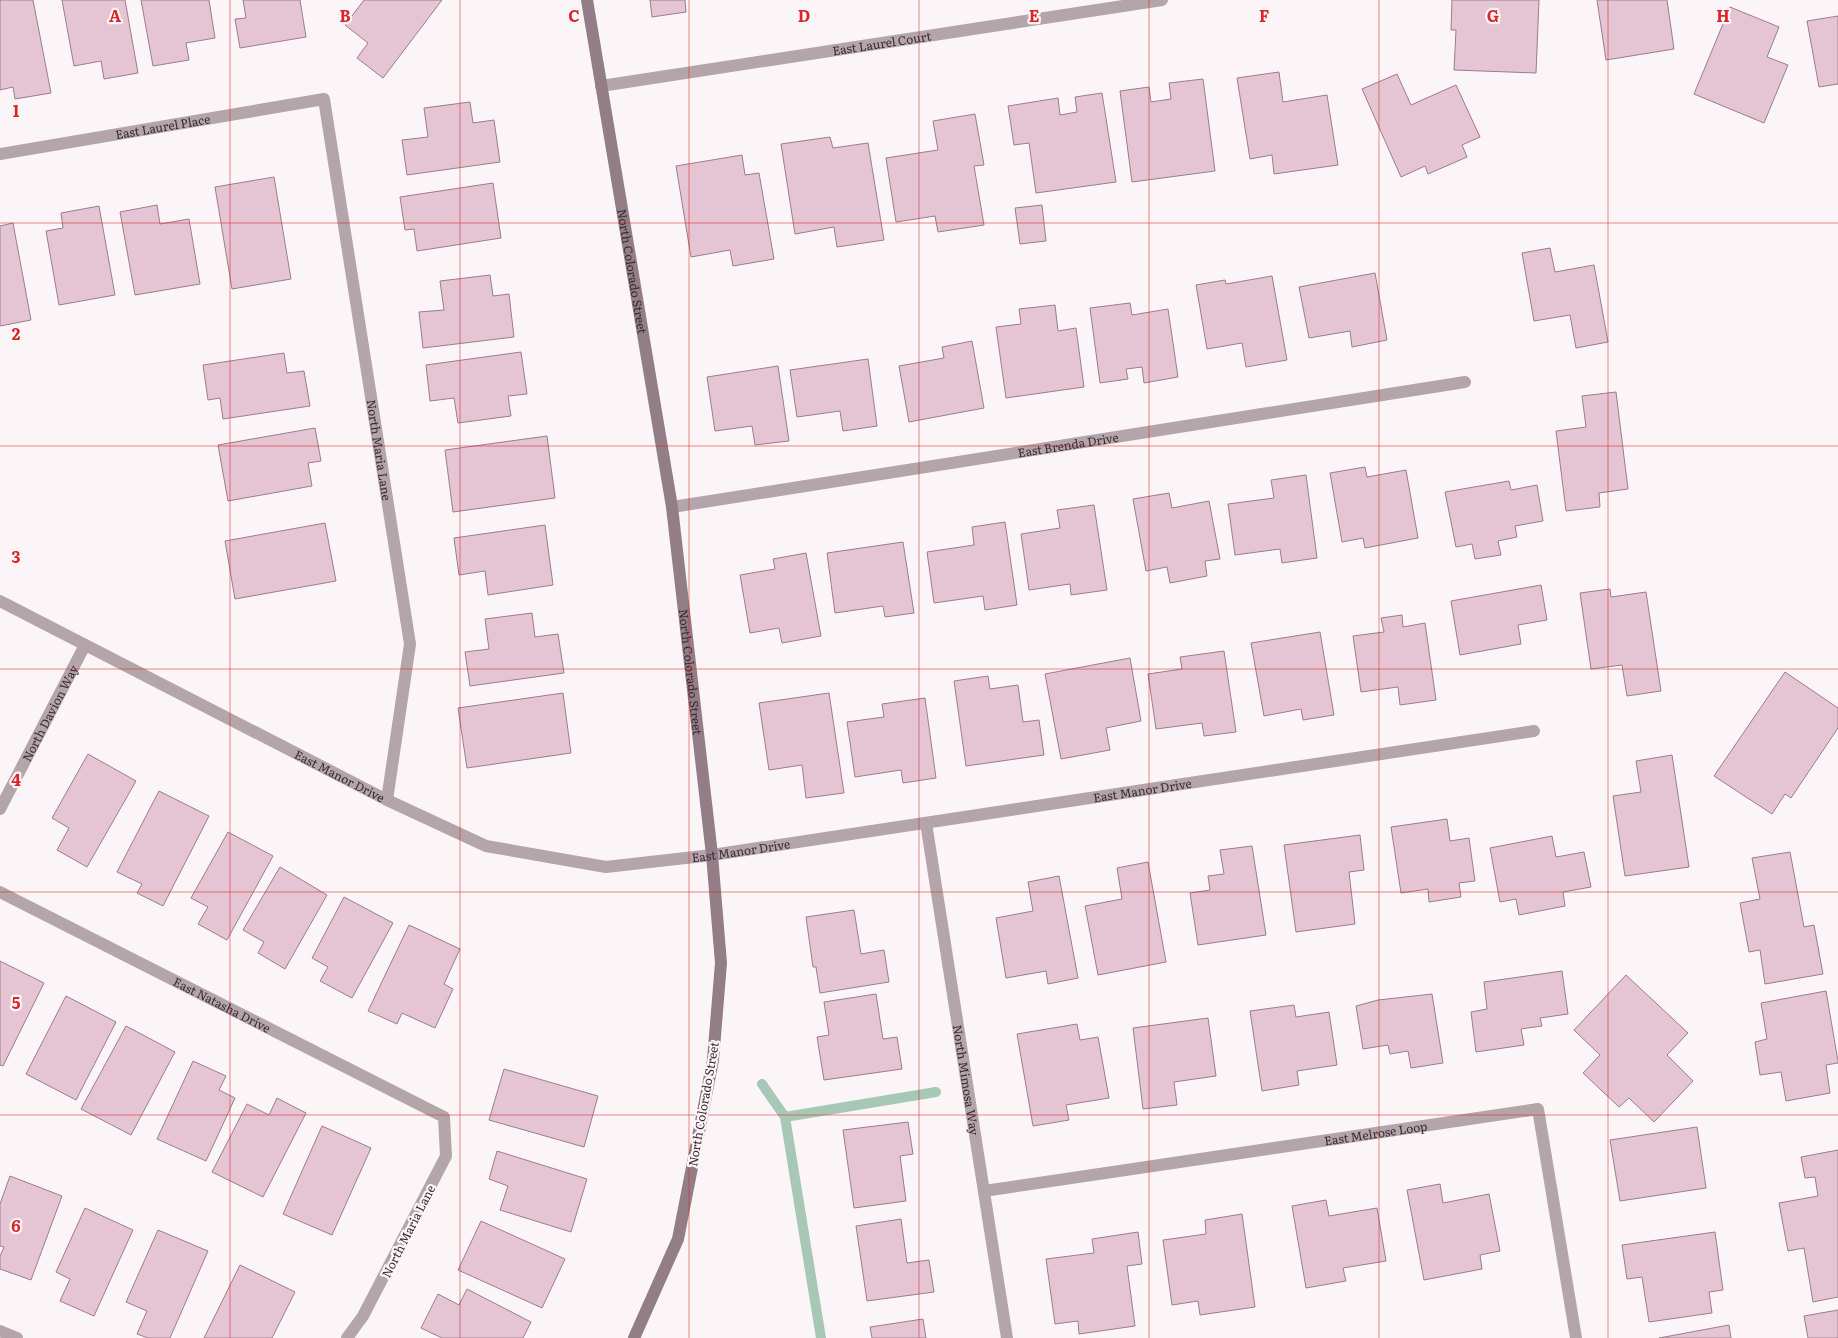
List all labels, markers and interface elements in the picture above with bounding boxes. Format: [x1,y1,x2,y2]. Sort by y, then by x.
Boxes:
text: A [109,3,121,27]
text: B [339,3,351,27]
text: C [568,3,580,27]
text: D [798,3,810,27]
text: E [1029,3,1040,27]
text: F [1259,3,1269,27]
text: G [1487,3,1499,27]
text: H [1716,3,1730,27]
street label: East Laurel Court [831,27,932,59]
text: 1 [13,98,20,122]
street label: East Laurel Place [114,109,211,143]
street label: North Colorado Street [613,207,652,335]
text: 2 [12,321,21,345]
street label: North Maria Lane [363,398,396,502]
street label: East Brenda Drive [1016,428,1120,461]
text: 3 [12,544,21,568]
street label: North Colorado Street [675,608,707,736]
street label: North Davion Way [17,662,82,765]
street label: East Manor Drive [291,745,388,806]
text: 4 [11,767,21,791]
street label: East Manor Drive [1092,774,1193,806]
street label: East Manor Drive [691,834,791,866]
street label: East Natasha Drive [170,972,274,1037]
text: 5 [12,990,21,1014]
street label: North Mimosa Way [949,1023,984,1136]
street label: North Colorado Street [683,1040,723,1168]
street label: East Melrose Loop [1323,1117,1428,1150]
street label: North Maria Lane [377,1181,439,1281]
text: 6 [11,1213,21,1237]

